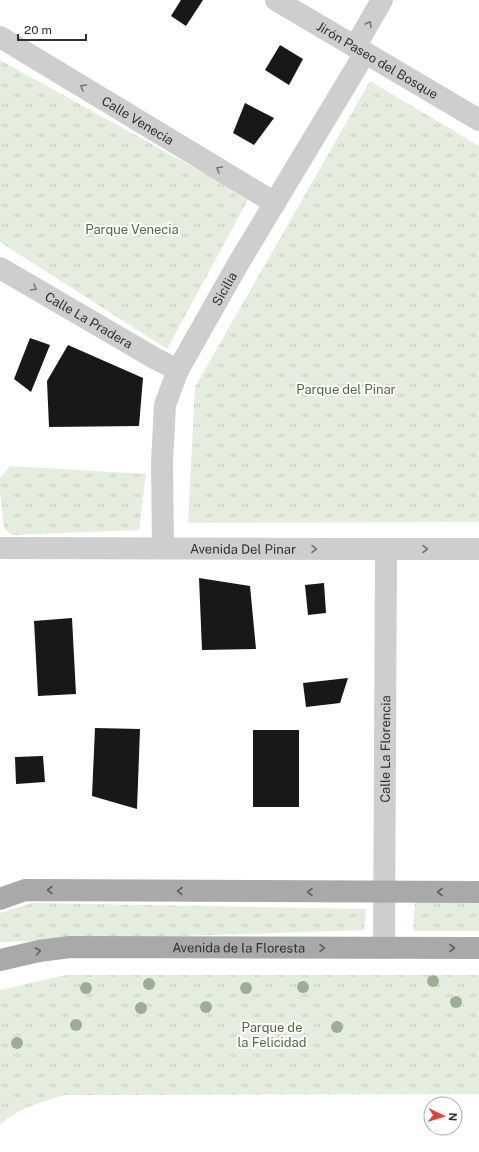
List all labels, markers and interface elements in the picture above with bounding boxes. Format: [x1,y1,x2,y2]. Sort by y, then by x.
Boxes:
scale bar [18,16,86,42]
street label: Jirón Paseo del Bosque [314,18,441,102]
one-way arrow [364,20,371,28]
text: 20 m [24,23,52,37]
one-way arrow [80,84,87,92]
street label: Calle Venecia [99,93,177,148]
one-way arrow [216,166,223,173]
park label: Parque Venecia [85,222,179,237]
street label: Sicilia [209,269,240,308]
one-way arrow [30,283,37,290]
street label: Calle La Pradera [42,288,136,351]
park label: Parque del Pinar [296,382,396,397]
street label: Avenida Del Pinar [190,541,296,556]
one-way arrow [311,545,317,553]
one-way arrow [422,545,428,553]
street label: Calle La Florencia [377,695,393,803]
one-way arrow [47,886,53,894]
one-way arrow [177,887,183,895]
one-way arrow [307,888,313,896]
one-way arrow [437,888,443,896]
street label: Avenida de la Floresta [172,940,305,955]
one-way arrow [319,944,325,952]
one-way arrow [449,944,455,952]
one-way arrow [35,948,41,956]
park label: Parque de la Felicidad [237,1020,307,1050]
north arrow [423,1096,463,1136]
text: N [447,1112,459,1121]

